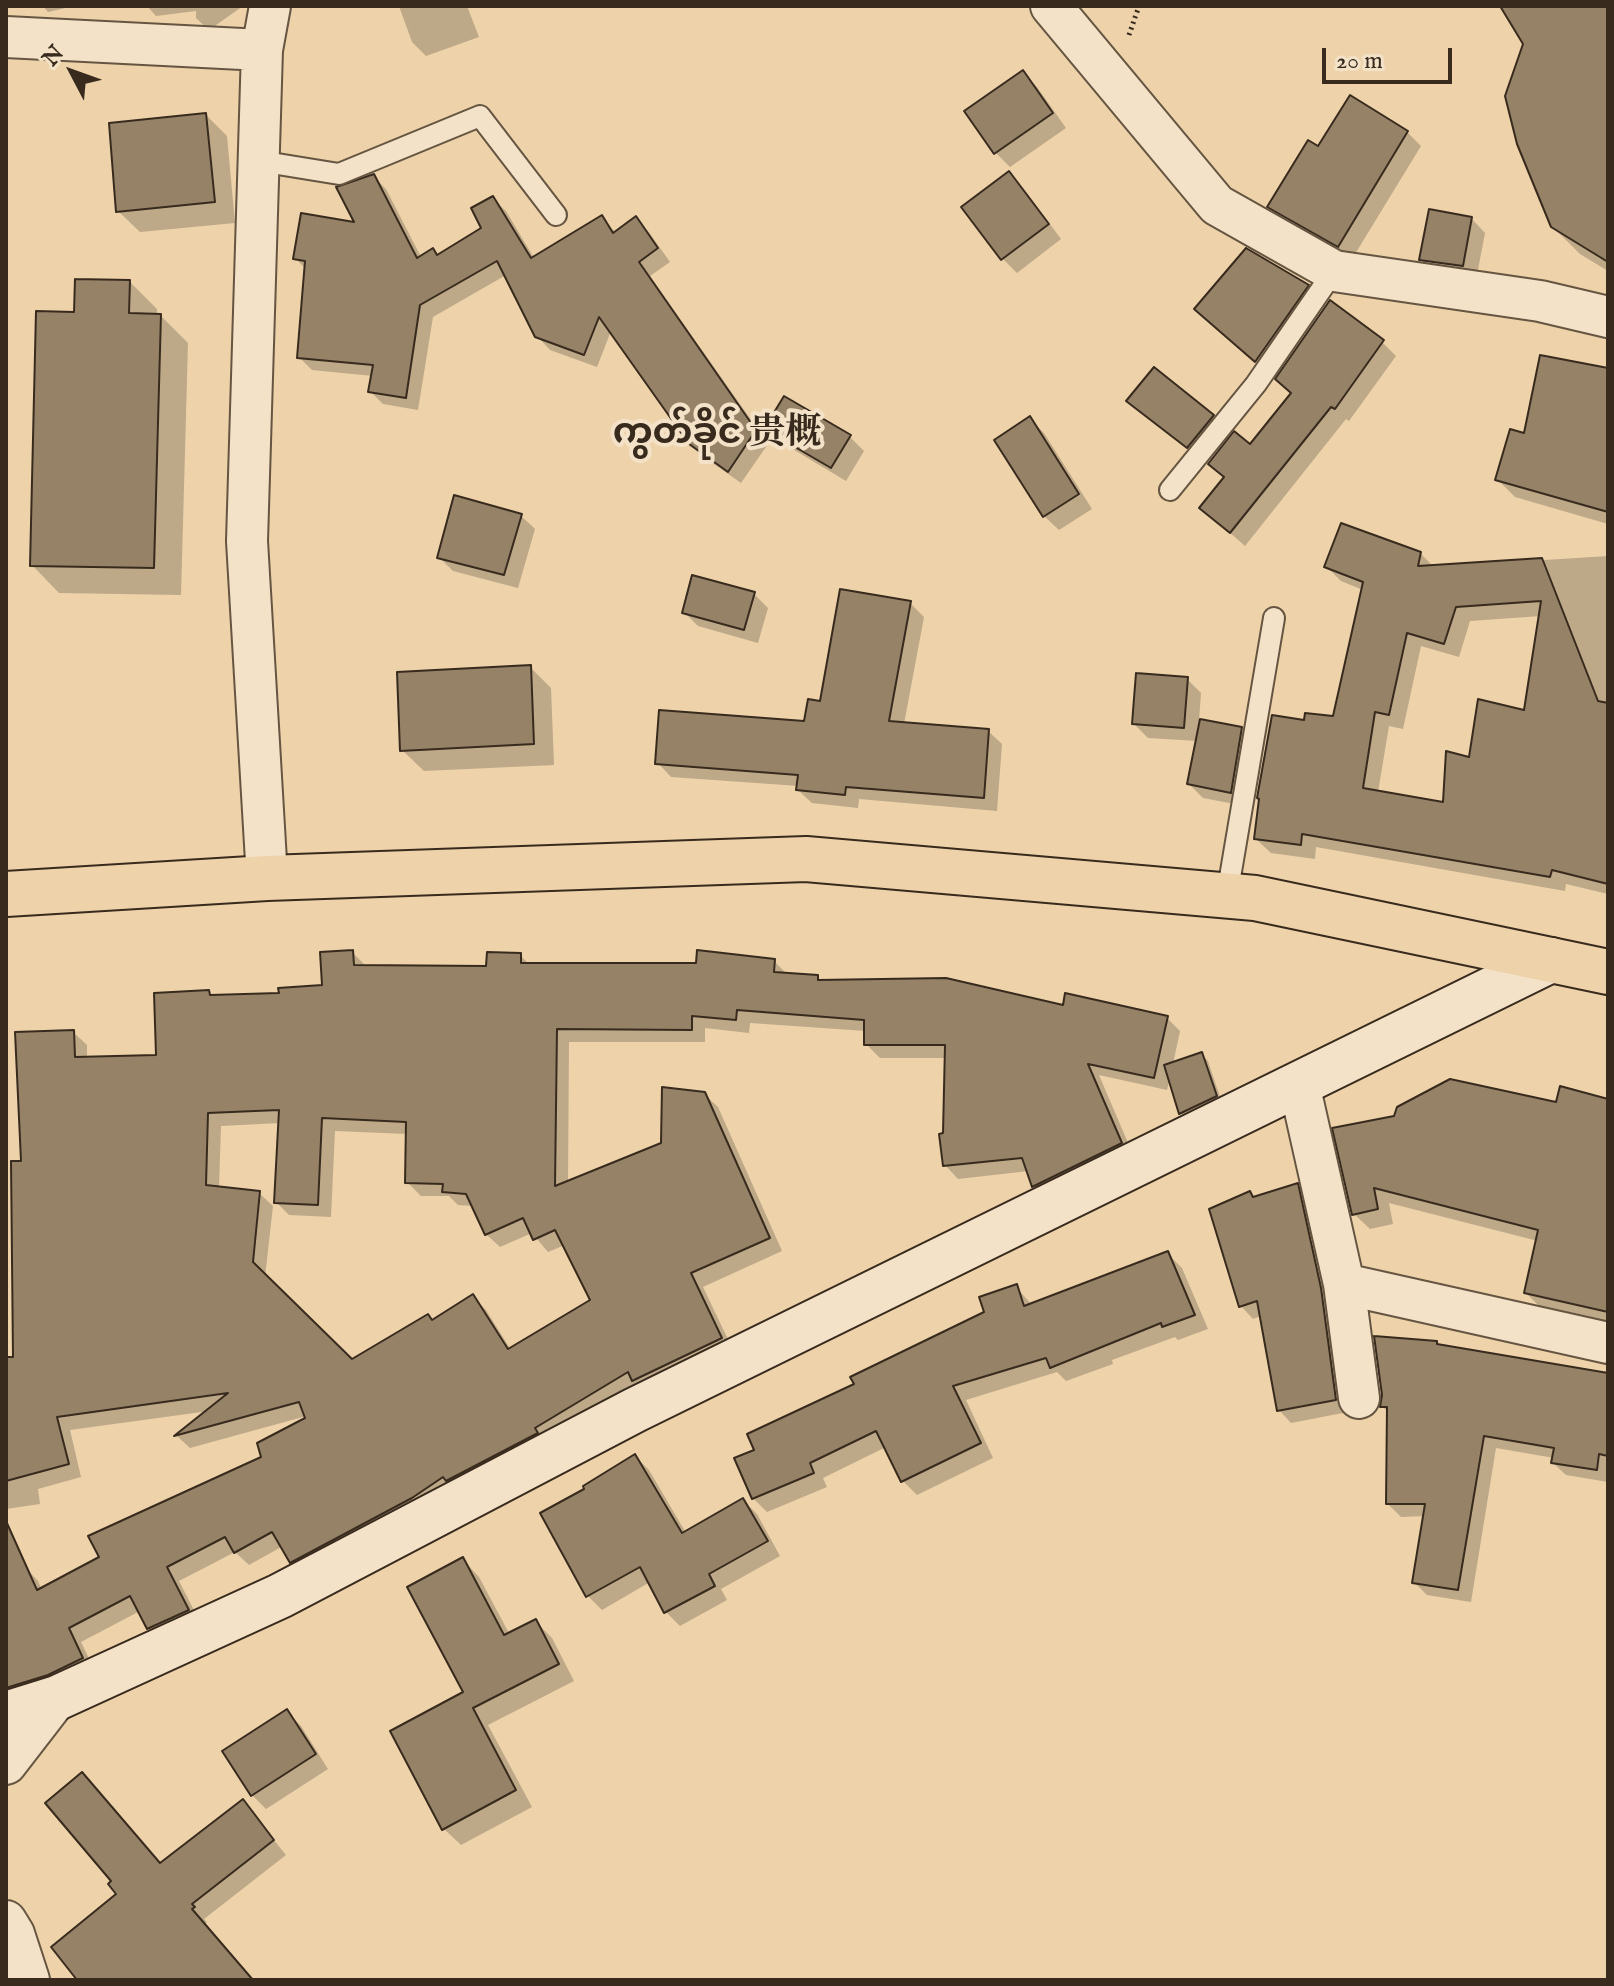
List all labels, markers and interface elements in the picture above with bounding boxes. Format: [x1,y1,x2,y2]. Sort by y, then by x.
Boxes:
north arrow [32,32,112,112]
scale bar [1326,32,1456,82]
text: N [37,40,71,73]
text: 20 m [1336,46,1383,77]
district label: ကွတ်ခိုင် 贵概 [613,414,821,458]

